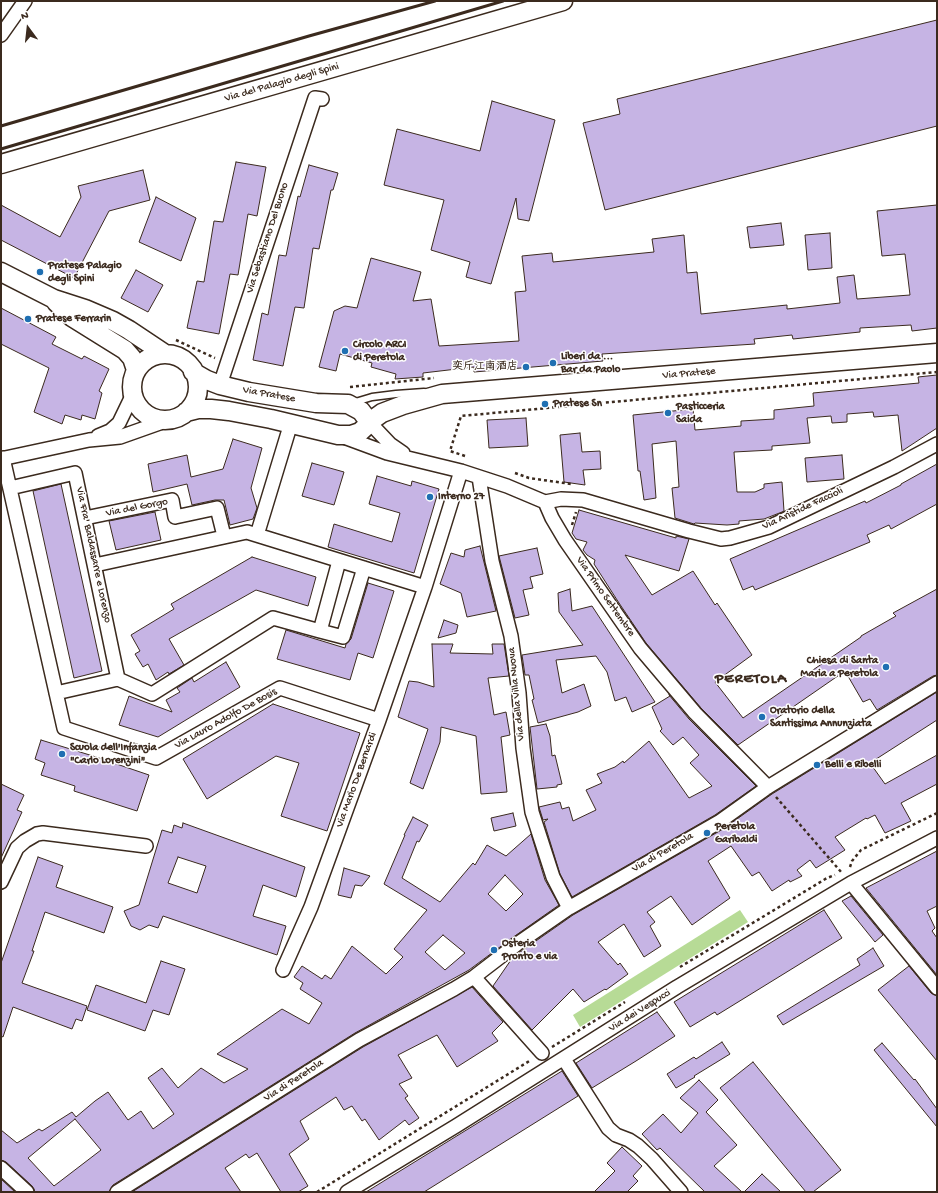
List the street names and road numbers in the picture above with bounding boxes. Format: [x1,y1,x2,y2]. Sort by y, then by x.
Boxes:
street label: Via del Palagio degli Spini [223,60,341,106]
street label: Via Sebastiano Del Buono [244,181,292,295]
street label: Via Pratese [662,365,716,383]
street label: Via Pratese [242,384,296,406]
street label: Via Aristide Faccioli [760,484,846,534]
street label: Via Fra' Baldassarre e Lorenzo [72,486,114,624]
street label: Via del Gorgo [105,496,169,520]
street label: Via Primo Settembre [573,555,637,639]
street label: Via della Villa Nuova [506,647,528,741]
street label: Via Lauro Adolfo De Bosis [173,685,279,753]
street label: Via Mario De Bernardi [334,731,380,829]
street label: Via di Peretola [630,830,696,876]
street label: Via dei Vespucci [607,987,673,1035]
street label: Via di Peretola [262,1057,326,1105]

